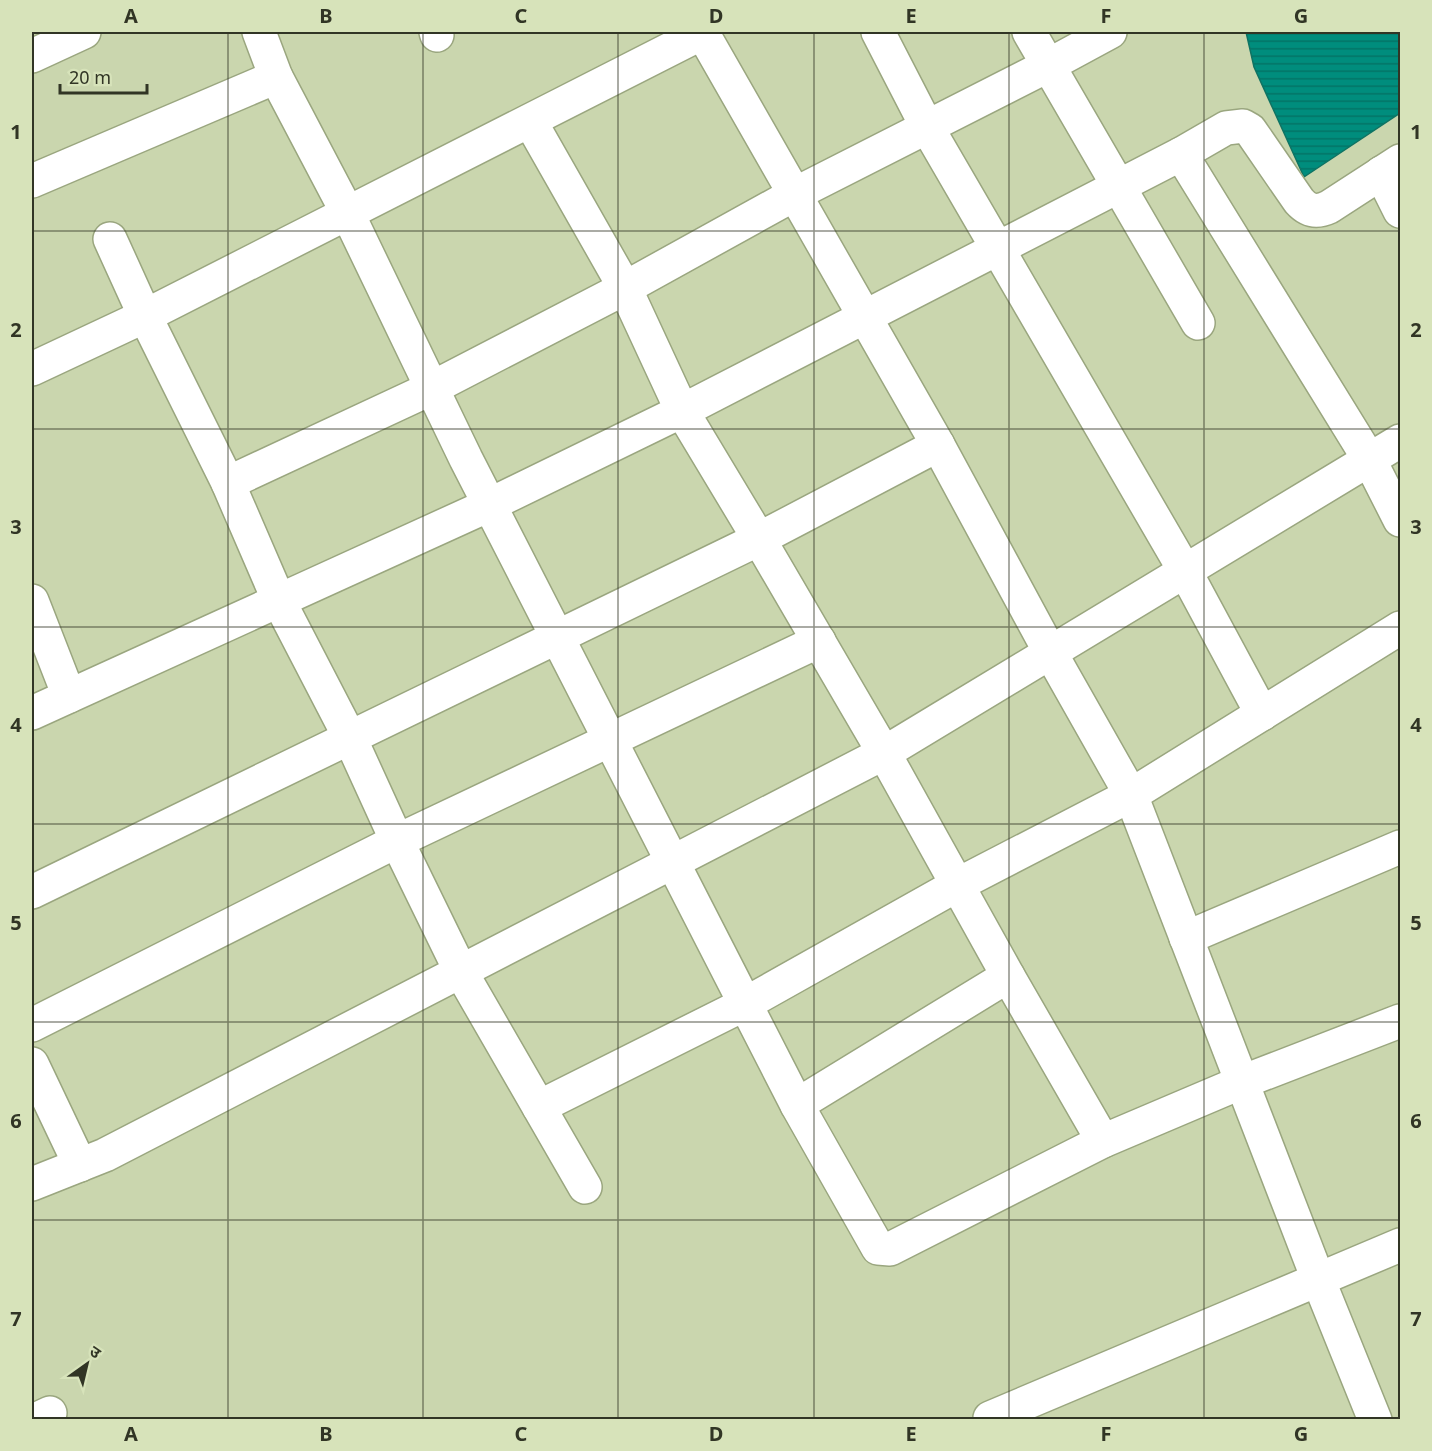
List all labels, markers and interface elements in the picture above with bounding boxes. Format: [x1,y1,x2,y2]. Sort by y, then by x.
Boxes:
text: A [124,2,138,29]
text: B [319,2,333,29]
text: C [515,2,528,29]
text: D [709,2,723,29]
text: E [905,2,917,29]
text: F [1101,2,1111,29]
text: G [1294,2,1308,29]
scale bar [60,57,147,95]
text: 20 m [69,65,111,89]
text: 1 [10,118,22,145]
text: 1 [1410,118,1422,145]
text: 2 [10,316,22,343]
text: 2 [1410,316,1422,343]
text: 3 [10,513,22,540]
text: 3 [1410,513,1422,540]
text: 4 [10,711,22,738]
text: 4 [1410,711,1422,738]
text: 5 [10,909,22,936]
text: 5 [1410,909,1422,936]
text: 6 [10,1107,22,1134]
text: 6 [1410,1107,1422,1134]
text: 7 [10,1305,22,1332]
text: 7 [1410,1305,1422,1332]
north arrow [57,1334,117,1394]
text: उ [85,1340,106,1364]
text: A [124,1420,138,1447]
text: B [319,1420,333,1447]
text: C [515,1420,528,1447]
text: D [709,1420,723,1447]
text: E [905,1420,917,1447]
text: F [1101,1420,1111,1447]
text: G [1294,1420,1308,1447]

